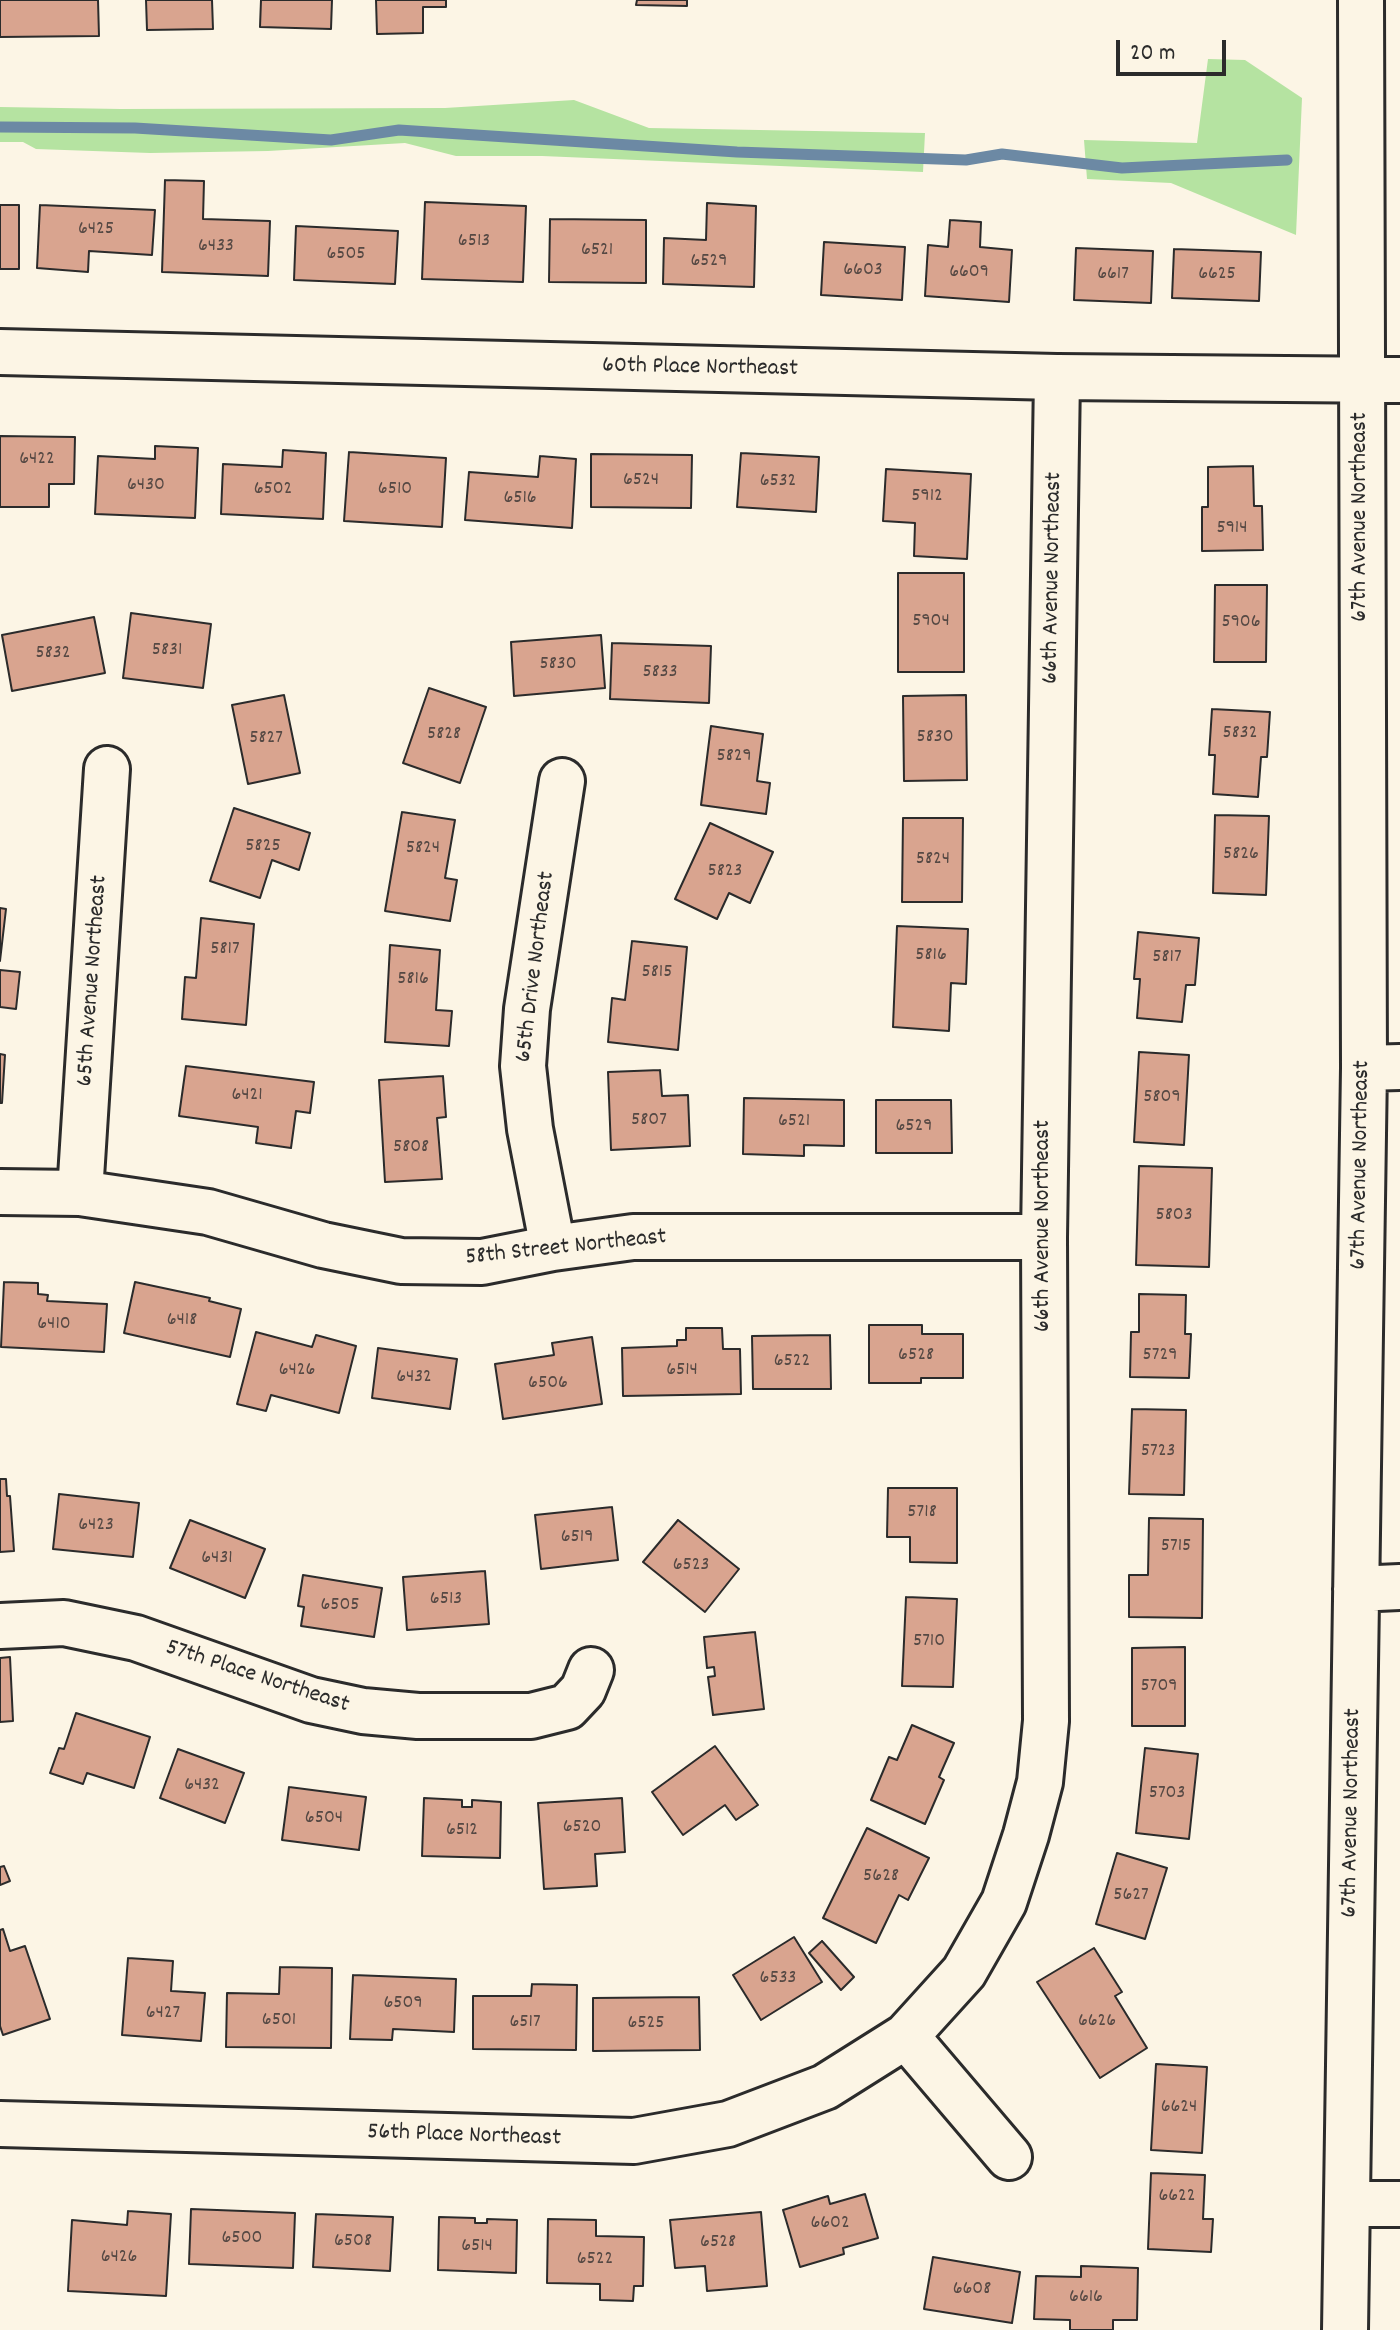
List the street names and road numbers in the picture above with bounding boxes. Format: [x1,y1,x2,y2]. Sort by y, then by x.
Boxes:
street label: 60th Place Northeast [602,353,798,385]
street label: 67th Avenue Northeast [1348,412,1376,622]
street label: 66th Avenue Northeast [1038,472,1070,684]
street label: 65th Drive Northeast [511,870,563,1064]
street label: 65th Avenue Northeast [72,875,116,1087]
street label: 67th Avenue Northeast [1346,1060,1378,1270]
street label: 66th Avenue Northeast [1031,1120,1059,1332]
street label: 58th Street Northeast [464,1224,668,1274]
street label: 57th Place Northeast [162,1635,352,1721]
street label: 67th Avenue Northeast [1337,1708,1369,1918]
street label: 56th Place Northeast [367,2119,561,2155]

